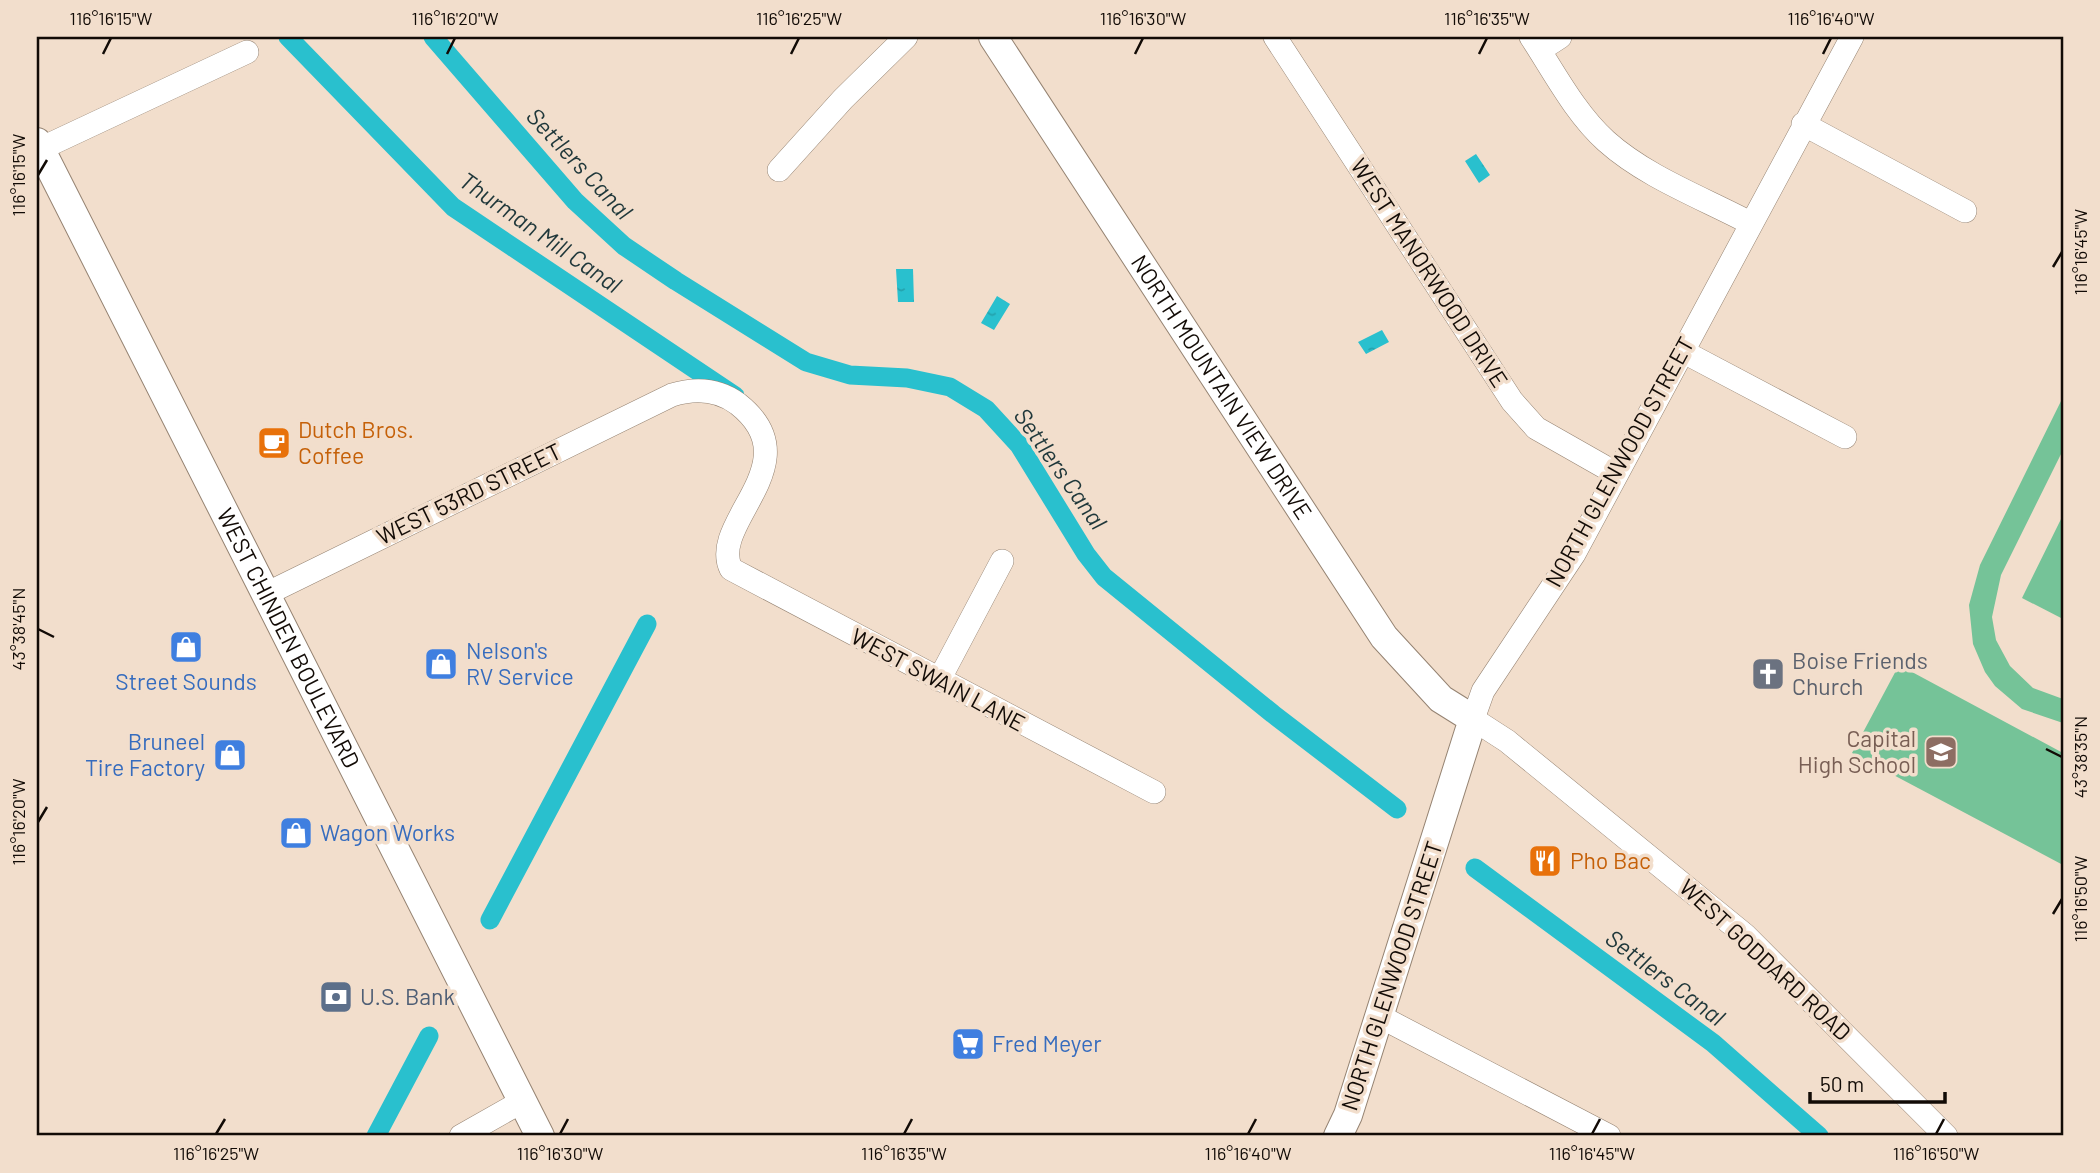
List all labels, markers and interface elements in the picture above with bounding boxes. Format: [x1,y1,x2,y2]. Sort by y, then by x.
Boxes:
text: 116°16'15"W [70,7,153,29]
text: 116°16'20"W [411,7,499,29]
text: 116°16'25"W [756,7,842,29]
text: 116°16'30"W [1100,7,1187,29]
text: 116°16'35"W [1444,7,1530,29]
text: 116°16'40"W [1787,7,1875,29]
water label: Settlers Canal [521,101,640,225]
text: 116°16'15"W [7,133,29,216]
street label: WEST MANORWOOD DRIVE [1345,153,1514,392]
water label: Thurman Mill Canal [454,165,628,299]
text: 116°16'45"W [2069,209,2091,295]
street label: NORTH MOUNTAIN VIEW DRIVE [1126,249,1318,524]
street label: NORTH GLENWOOD STREET [1539,332,1700,591]
water label: Settlers Canal [1009,402,1114,535]
place label: Dutch Bros. Coffee [298,415,414,469]
cafe icon: Dutch Bros. Coffee [255,424,293,462]
street label: WEST 53RD STREET [372,436,565,550]
street label: WEST CHINDEN BOULEVARD [212,503,366,772]
text: 43°38'45"N [7,588,29,670]
street label: WEST SWAIN LANE [847,621,1030,737]
shop icon: Street Sounds [167,628,205,666]
place label: Nelson's RV Service [466,636,574,690]
shop icon: Nelson's RV Service [422,645,460,683]
place label: Boise Friends Church [1792,646,1928,700]
church icon: Boise Friends Church [1749,655,1787,693]
place label: Street Sounds [115,667,257,695]
text: 43°38'35"N [2069,716,2091,798]
place label: Capital High School [1798,724,1916,778]
place label: Bruneel Tire Factory [85,727,205,781]
school or university icon: Capital High School [1922,733,1960,771]
shop icon: Bruneel Tire Factory [211,736,249,774]
text: 116°16'20"W [7,778,29,866]
shop icon: Wagon Works [277,814,315,852]
place label: Wagon Works [320,818,455,846]
street label: NORTH GLENWOOD STREET [1334,838,1448,1114]
restaurant icon: Pho Bac [1526,842,1564,880]
place label: Pho Bac [1570,846,1651,874]
text: 116°16'50"W [2069,855,2091,942]
street label: WEST GODDARD ROAD [1674,873,1857,1046]
water label: Settlers Canal [1600,922,1732,1032]
bank icon: U.S. Bank [317,978,355,1016]
place label: U.S. Bank [360,982,455,1010]
supermarket icon: Fred Meyer [949,1025,987,1063]
place label: Fred Meyer [992,1029,1102,1057]
scale bar [1810,1061,1944,1105]
text: 50 m [1820,1071,1864,1096]
text: 116°16'25"W [173,1142,259,1164]
text: 116°16'30"W [517,1142,604,1164]
text: 116°16'35"W [861,1142,947,1164]
text: 116°16'40"W [1204,1142,1292,1164]
text: 116°16'45"W [1549,1142,1635,1164]
text: 116°16'50"W [1893,1142,1980,1164]

